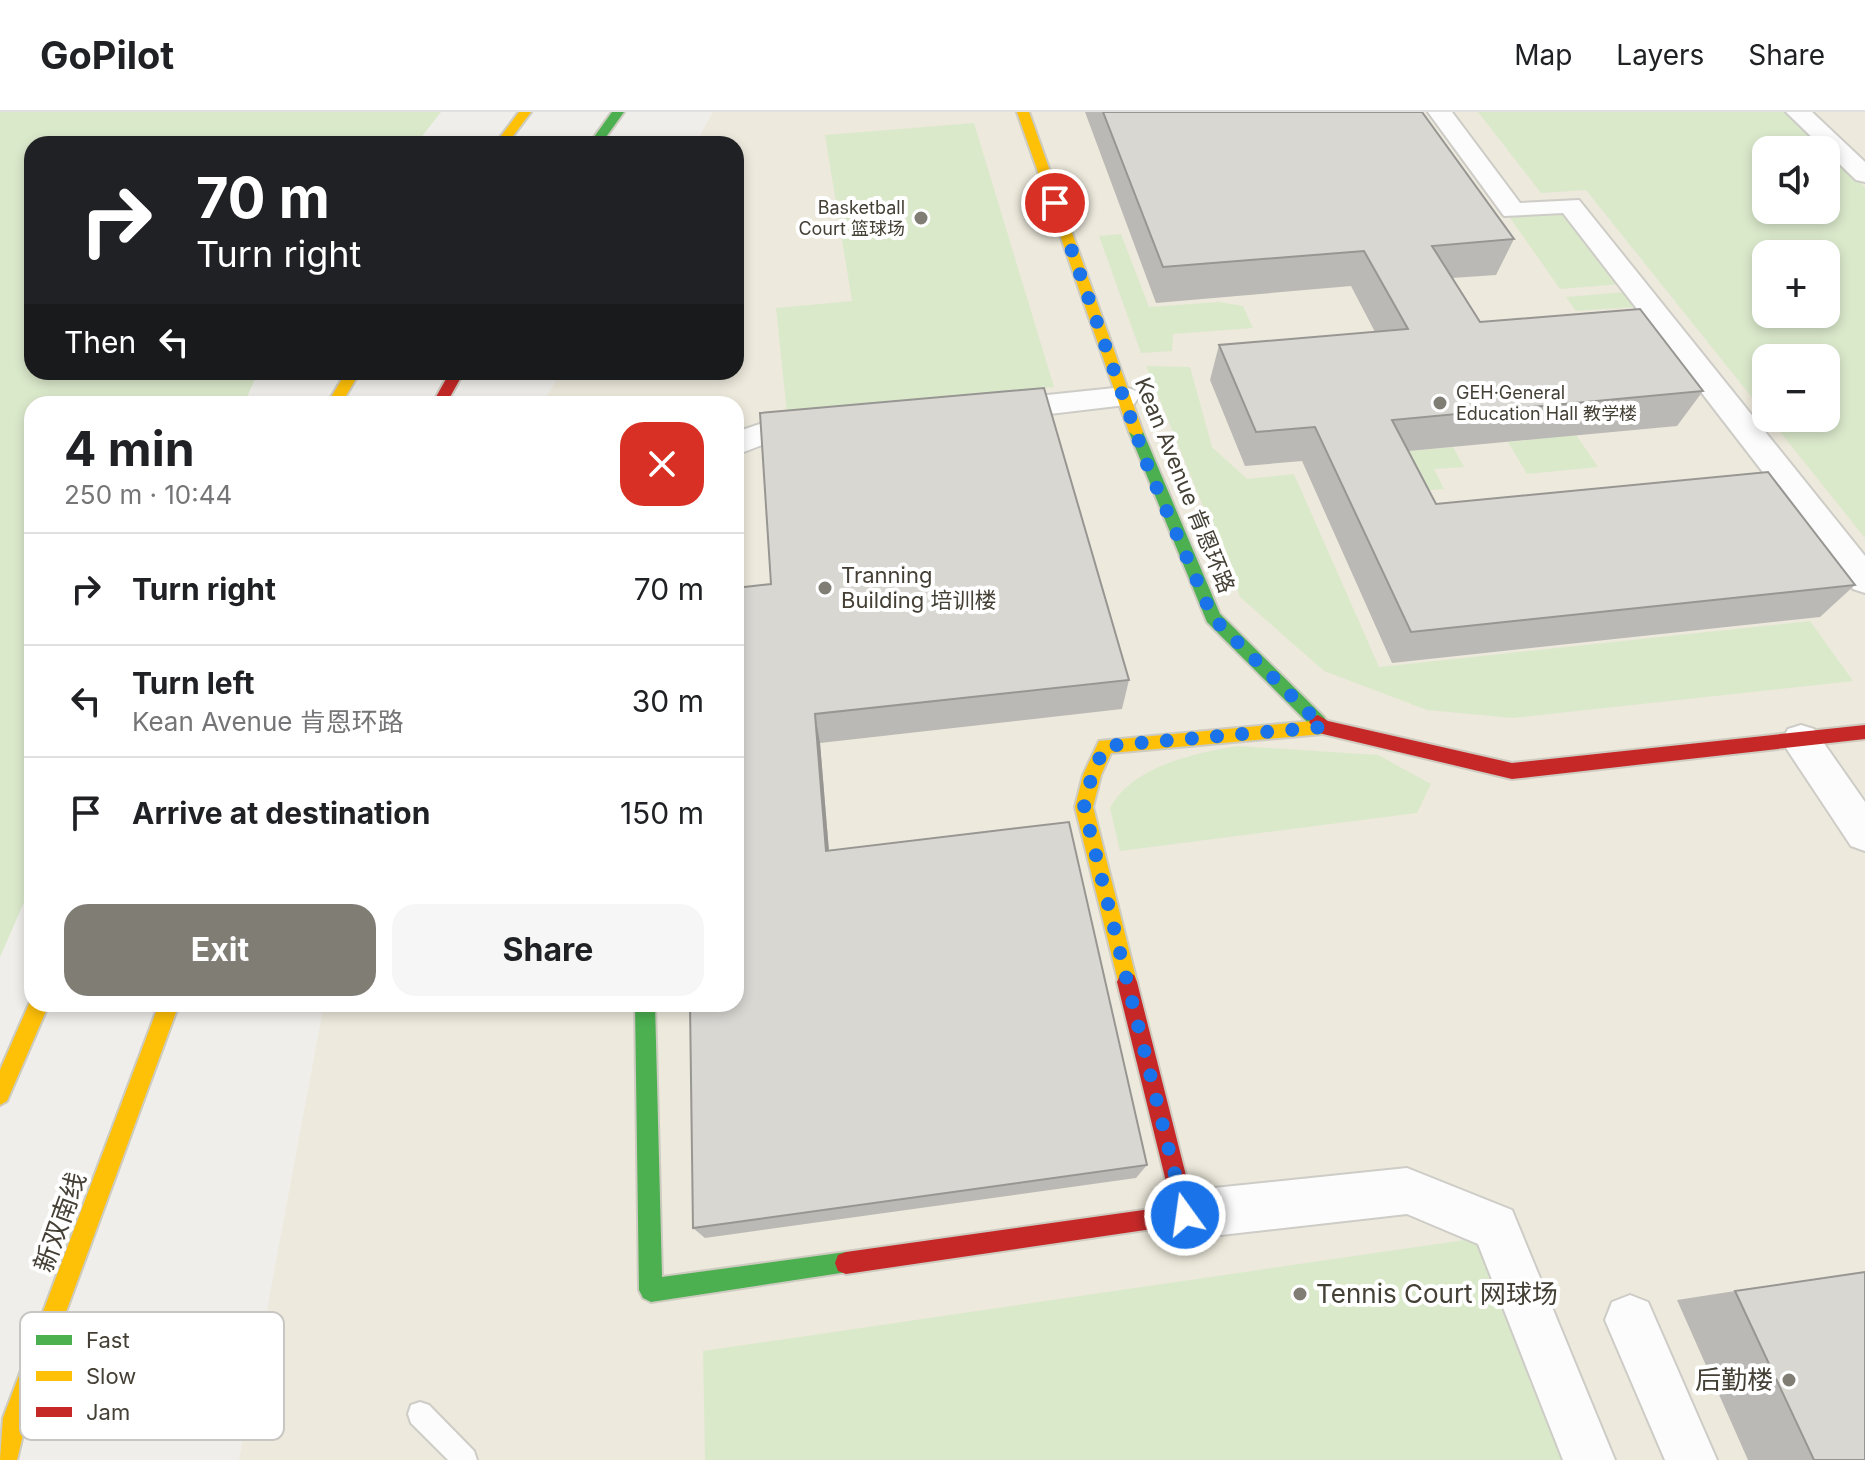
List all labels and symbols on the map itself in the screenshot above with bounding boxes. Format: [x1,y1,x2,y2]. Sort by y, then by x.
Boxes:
pin [1021,169,1089,237]
place label: Basketball Court 篮球场 [798,197,905,239]
marker: Basketball Court 篮球场 [912,209,930,227]
street label: Kean Avenue 肯恩环路 [1130,374,1240,596]
place label: GEH·General Education Hall 教学楼 [1456,382,1637,424]
marker: GEH·General Education Hall 教学楼 [1431,394,1449,412]
place label: Tranning Building 培训楼 [841,562,997,613]
marker: Tranning Building 培训楼 [816,579,834,597]
street label: 新双南线 [27,1168,92,1276]
position arrow [1143,1173,1227,1257]
place label: Tennis Court 网球场 [1316,1278,1558,1309]
marker: Tennis Court 网球场 [1291,1285,1309,1303]
legend [20,1312,284,1440]
text: Fast [86,1327,130,1353]
text: Slow [86,1363,136,1389]
place label: 后勤楼 [1695,1364,1773,1395]
marker: 后勤楼 [1780,1371,1798,1389]
text: Jam [86,1399,130,1425]

